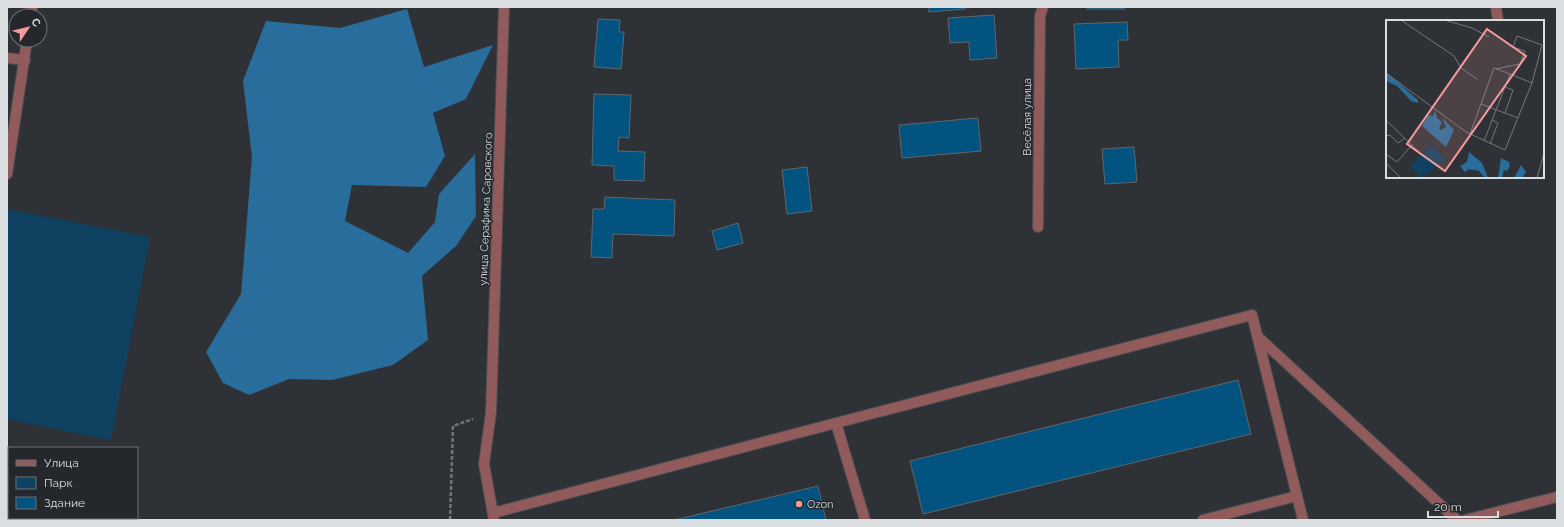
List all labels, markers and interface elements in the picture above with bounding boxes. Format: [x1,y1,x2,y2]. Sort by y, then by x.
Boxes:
north arrow [8,8,48,48]
text: С [28,16,44,30]
inset map [1386,20,1544,178]
street label: Весёлая улица [1021,78,1034,156]
street label: улица Серафима Саровского [477,132,495,286]
legend [8,447,138,519]
text: Улица [44,456,79,470]
text: Парк [44,476,73,490]
scale bar [1428,493,1498,519]
text: Здание [44,496,85,510]
place label: Ozon [807,498,834,511]
marker: Ozon [794,499,804,509]
text: 20 m [1434,500,1462,514]

